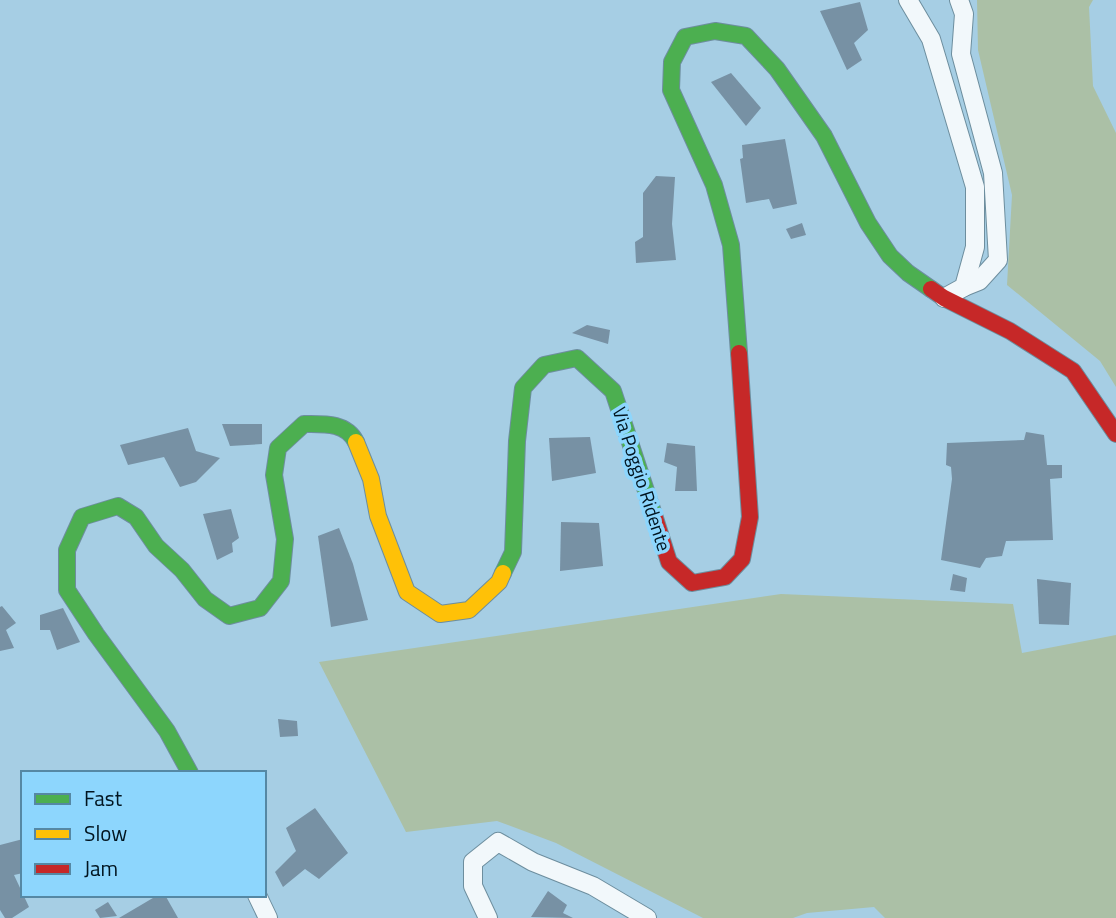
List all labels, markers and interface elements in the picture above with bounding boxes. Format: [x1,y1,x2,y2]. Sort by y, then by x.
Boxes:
street label: Via Poggio Ridente [606,403,679,555]
legend [21,771,266,897]
text: Fast [84,782,123,814]
text: Slow [84,817,127,849]
text: Jam [84,852,118,884]

